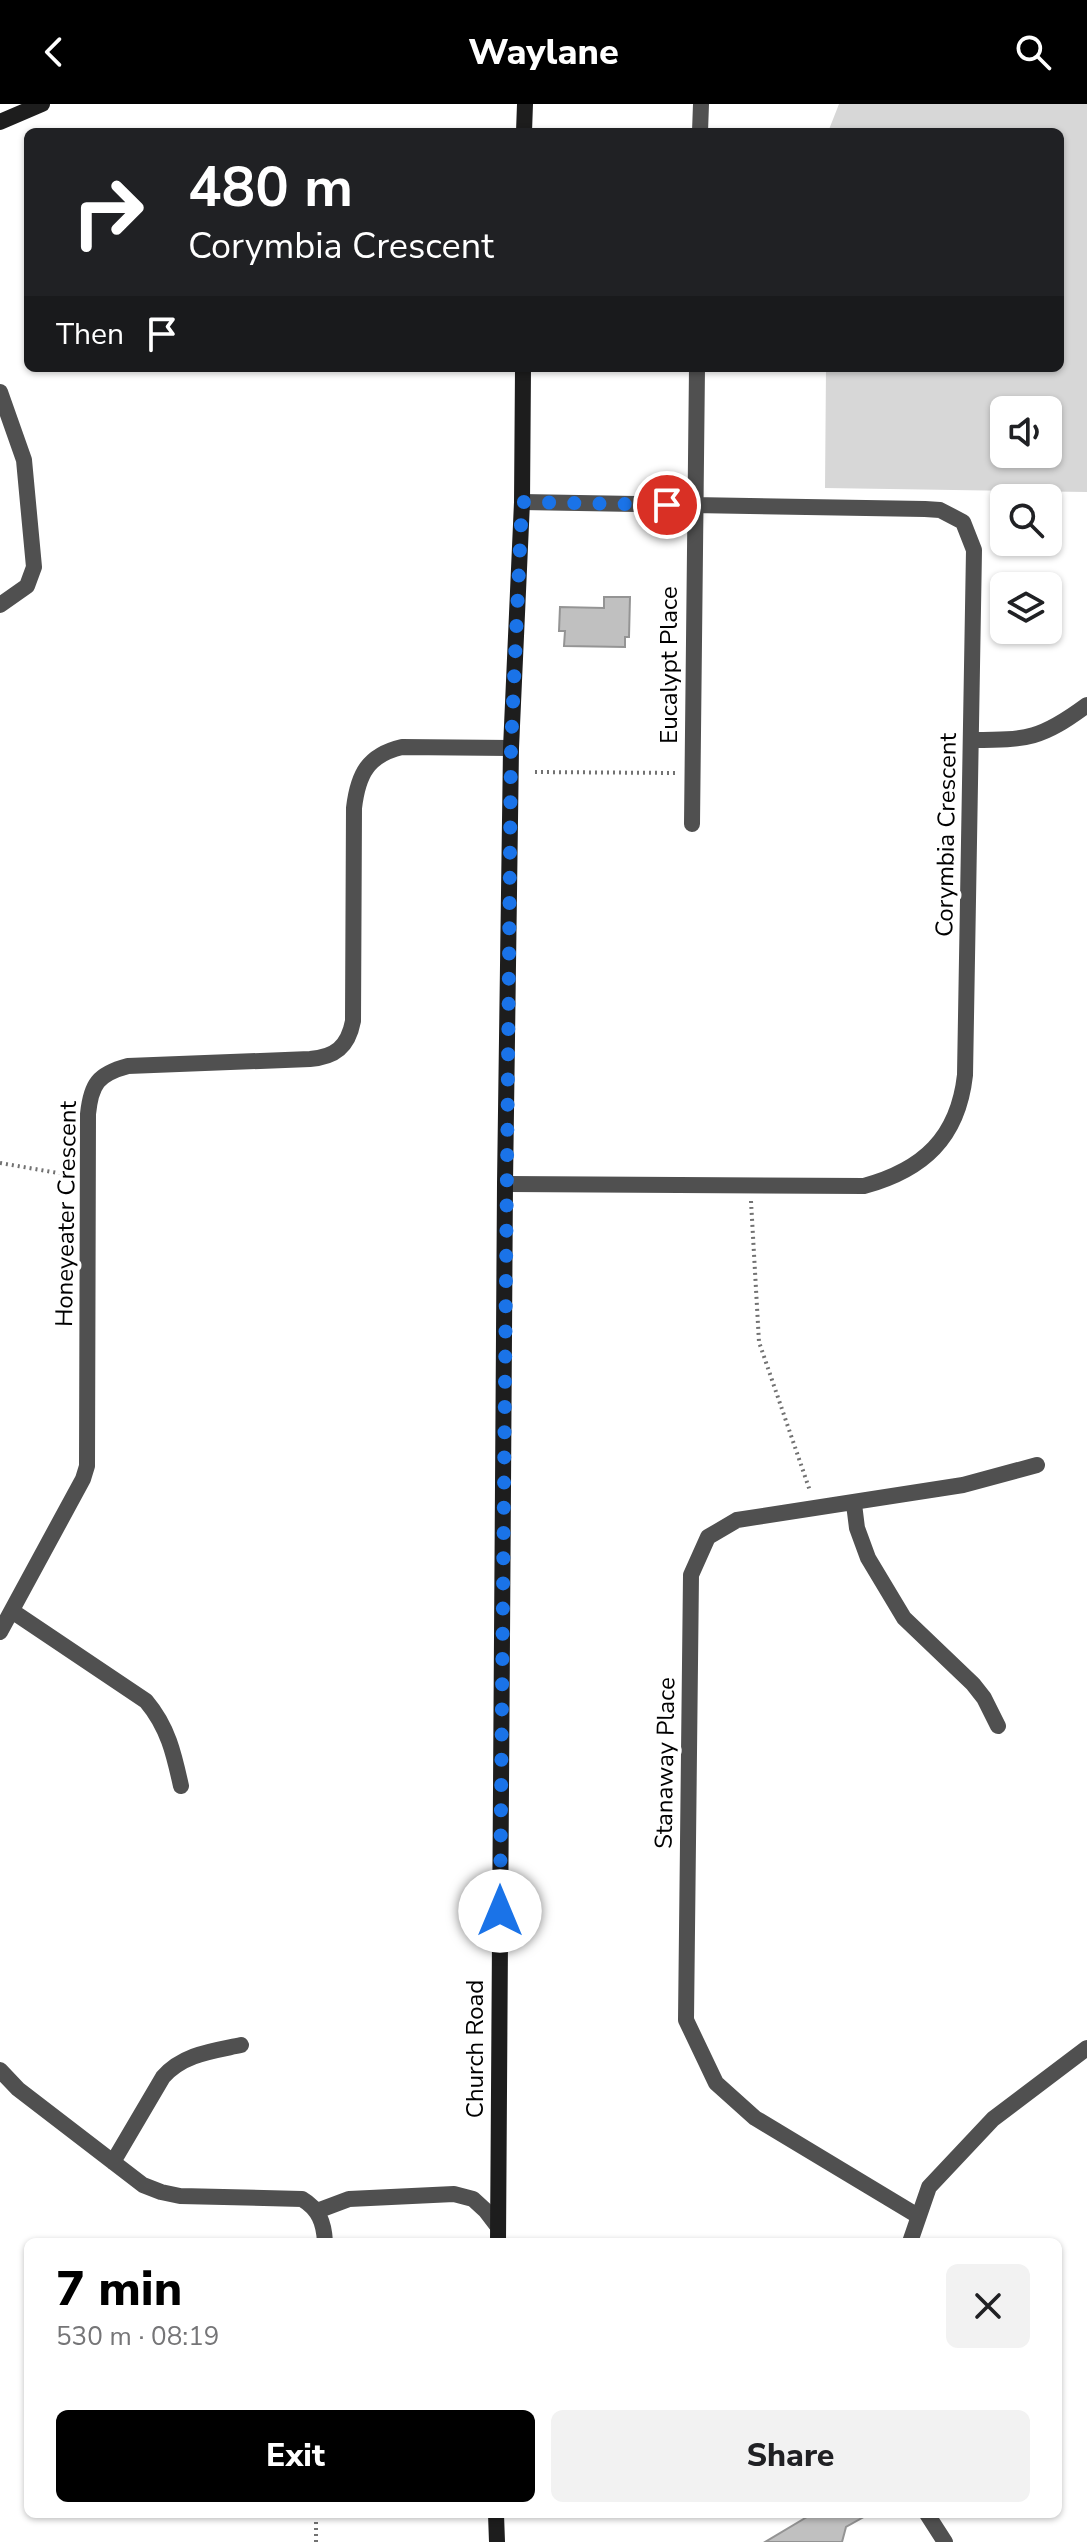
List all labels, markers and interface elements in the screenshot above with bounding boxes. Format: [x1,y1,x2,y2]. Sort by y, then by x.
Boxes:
text: Waylane [468,28,619,77]
icon: back [32,30,76,74]
icon: search [1011,30,1055,74]
text: 480 m [188,149,353,226]
icon: right [56,160,160,264]
text: Corymbia Crescent [188,222,494,271]
icon: arrive [140,312,184,356]
text: Then [56,314,124,355]
map controls [990,396,1062,644]
button: sound [990,396,1062,468]
pin [633,471,701,539]
icon: arrive [645,483,689,527]
button: search [990,484,1062,556]
button: layers [990,572,1062,644]
street label: Eucalypt Place [653,586,685,744]
street label: Corymbia Crescent [928,732,964,937]
street label: Honeyeater Crescent [48,1100,84,1327]
street label: Stanaway Place [648,1677,682,1849]
position arrow [458,1869,542,1953]
street label: Church Road [459,1980,491,2118]
text: 7 min [56,2256,182,2322]
button: close [946,2264,1030,2348]
text: 530 m · 08:19 [56,2319,219,2354]
button: Exit [56,2410,535,2502]
button: Share [551,2410,1030,2502]

